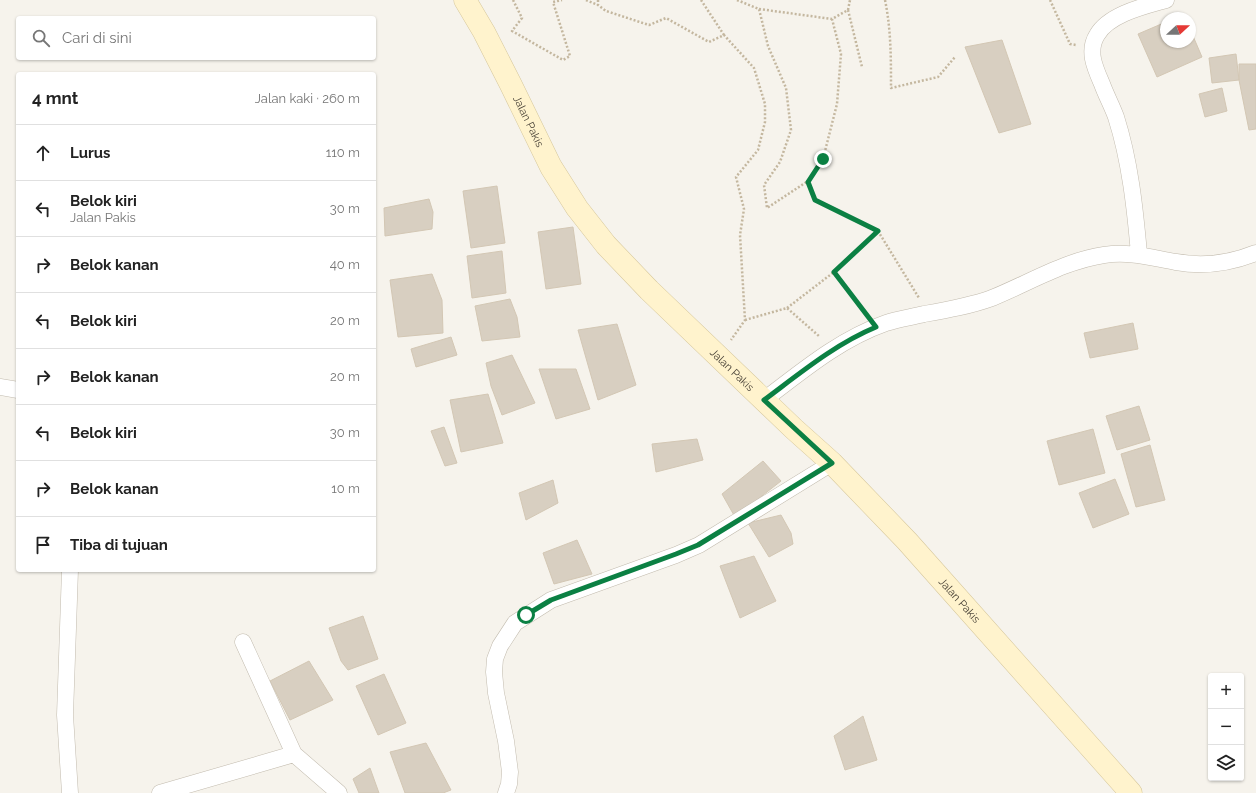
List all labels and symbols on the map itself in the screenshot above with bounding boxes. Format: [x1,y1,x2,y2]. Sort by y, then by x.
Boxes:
north arrow [1160,12,1196,48]
street label: Jalan Pakis [511,93,547,149]
route end [814,150,832,168]
street label: Jalan Pakis [708,346,757,394]
street label: Jalan Pakis [936,575,983,625]
route start [517,606,535,624]

